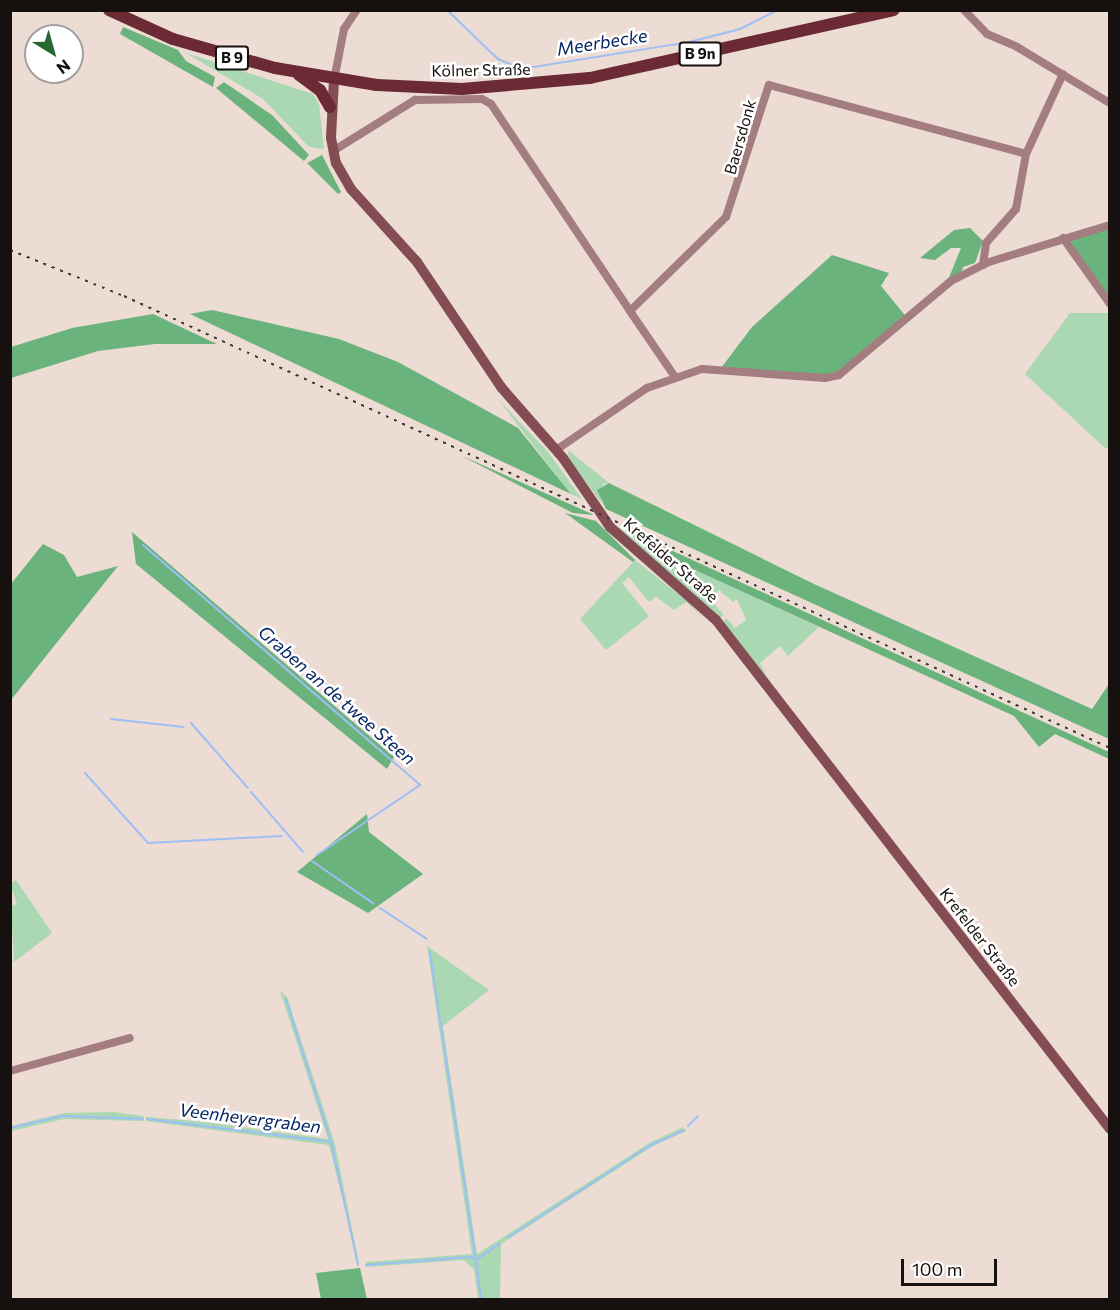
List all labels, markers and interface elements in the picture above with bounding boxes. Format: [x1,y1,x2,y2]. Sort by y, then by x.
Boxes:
north arrow [24,24,84,84]
water label: Meerbecke [555,24,649,60]
road number: B 9n [678,42,722,66]
road number: B 9 [214,46,250,70]
text: N [53,56,74,78]
street label: Kölner Straße [431,60,531,80]
street label: Baersdonk [720,97,760,177]
street label: Krefelder Straße [620,514,722,606]
water label: Graben an de twee Steen [254,621,420,769]
street label: Krefelder Straße [936,884,1024,990]
water label: Veenheyergraben [178,1099,322,1137]
scale bar [904,1247,1000,1285]
text: 100 m [912,1258,962,1280]

